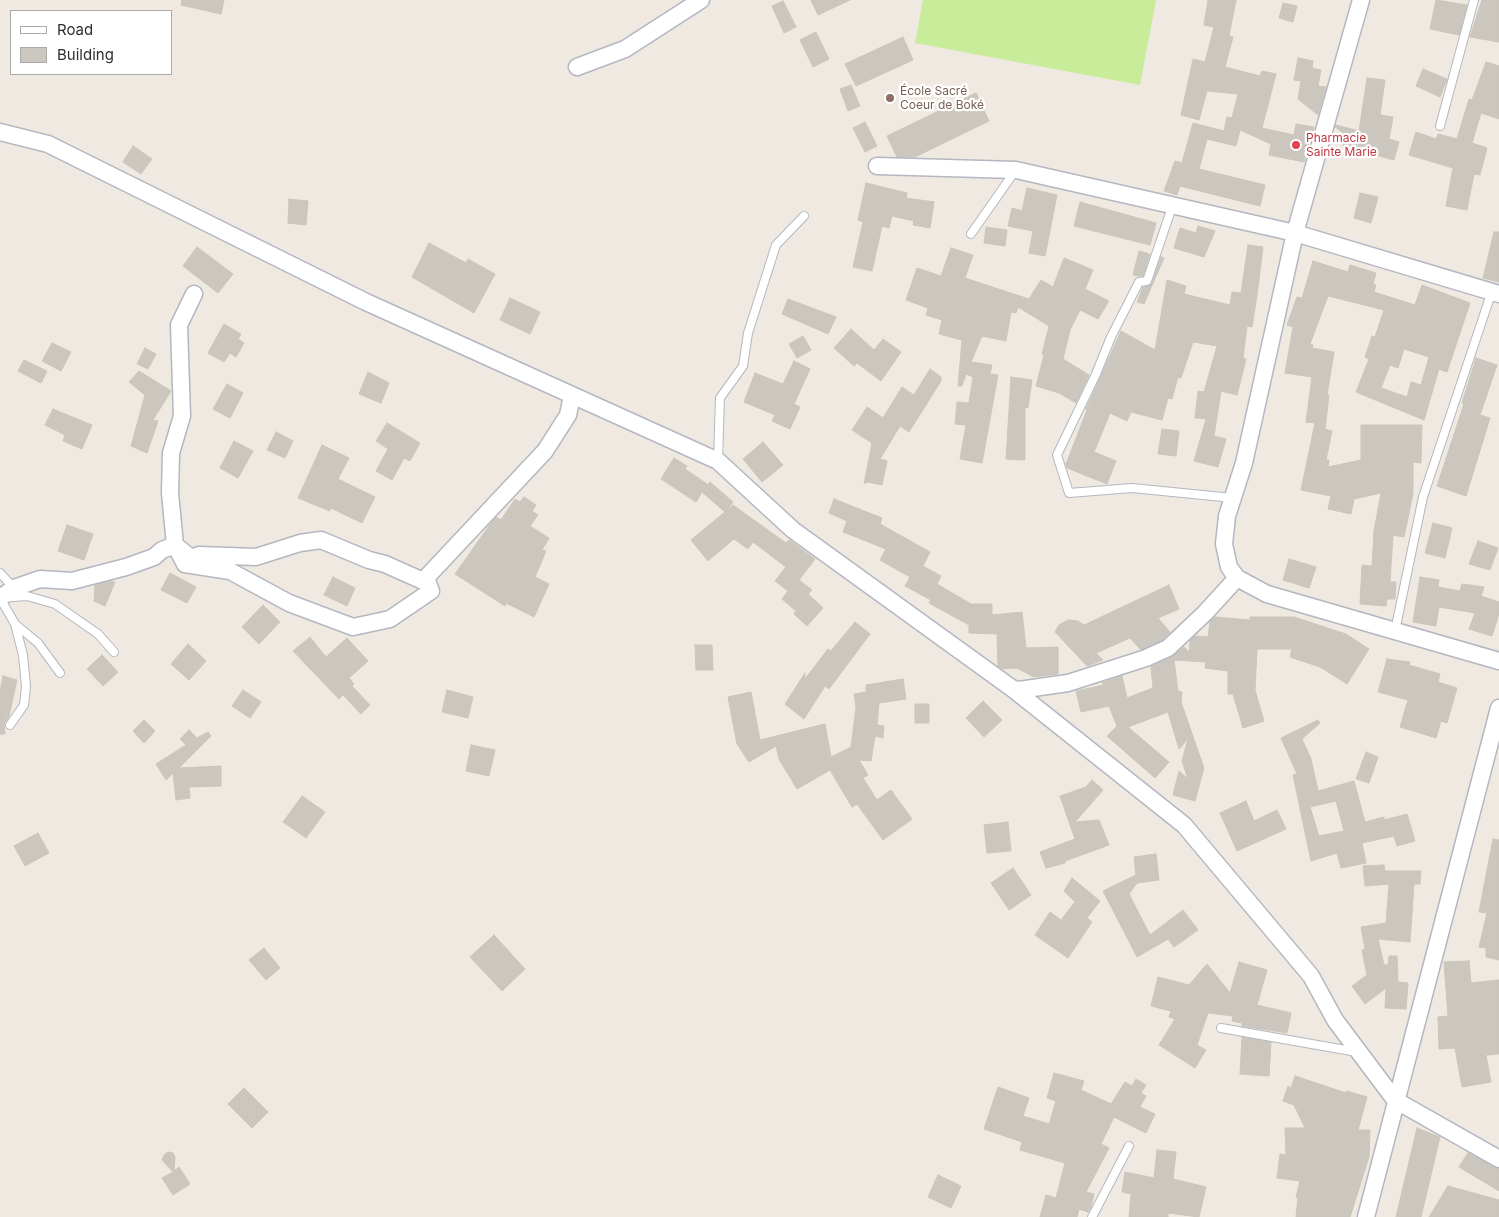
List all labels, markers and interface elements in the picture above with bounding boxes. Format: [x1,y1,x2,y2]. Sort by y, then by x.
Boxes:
legend [10,10,172,75]
text: Road [57,20,93,39]
text: Building [57,45,114,64]
place label: École Sacré Coeur de Boké [900,84,984,112]
marker: École Sacré Coeur de Boké [884,92,896,104]
place label: Pharmacie Sainte Marie [1306,131,1377,159]
marker: Pharmacie Sainte Marie [1290,139,1302,151]

